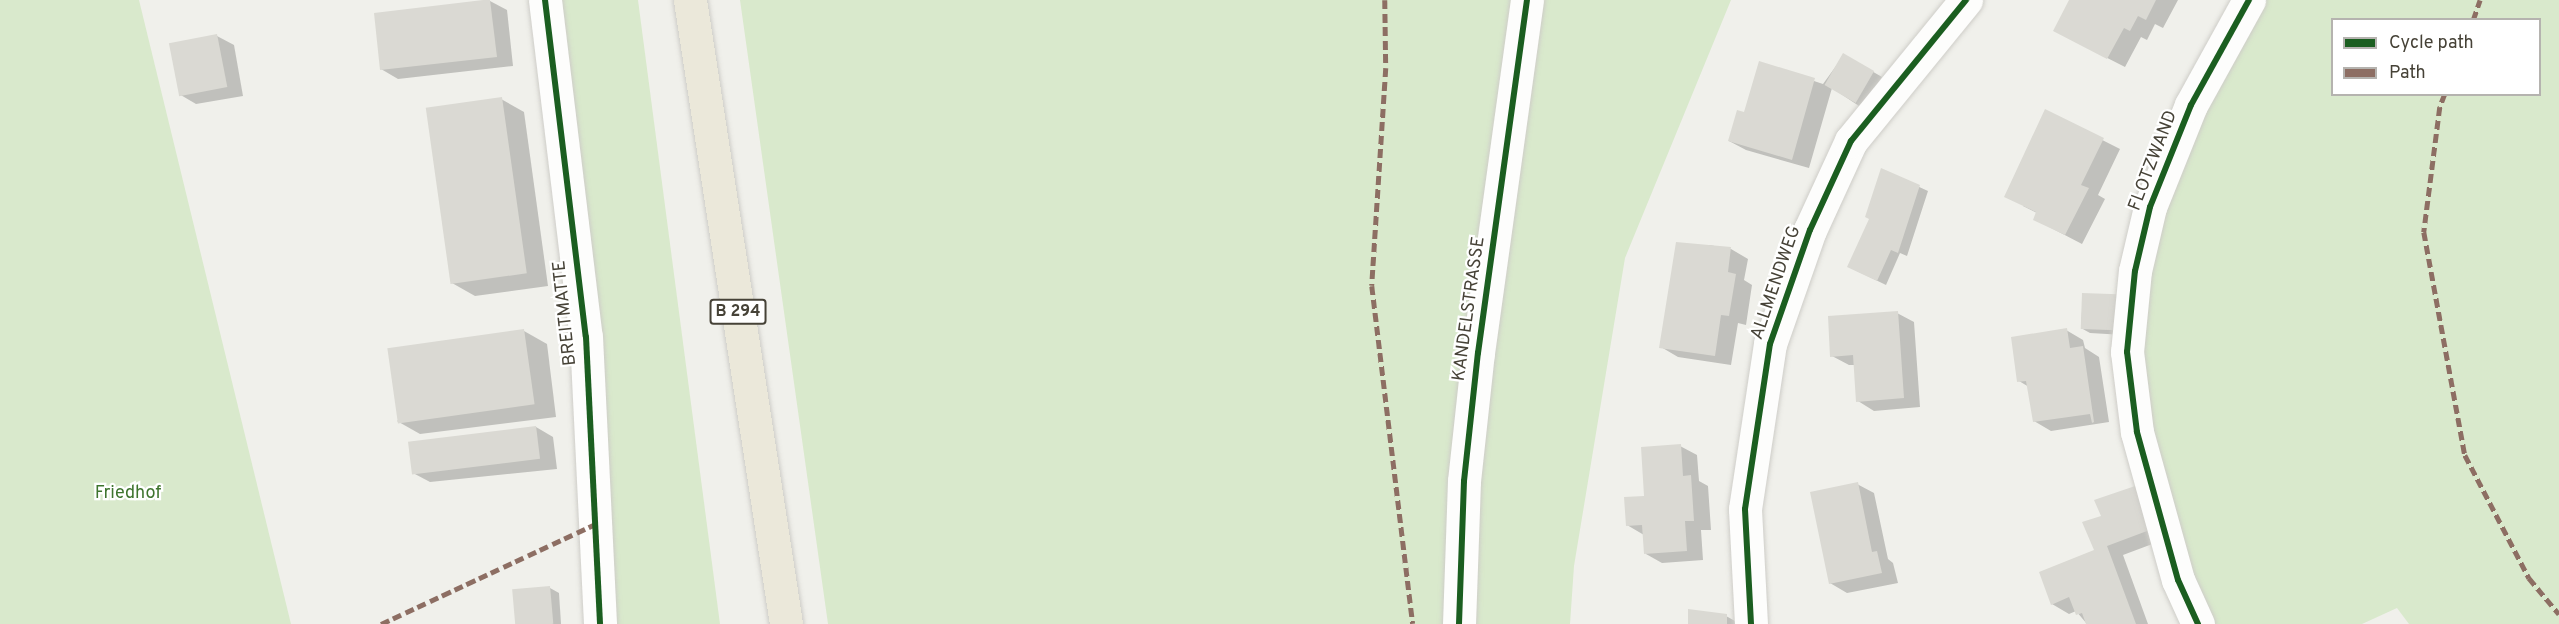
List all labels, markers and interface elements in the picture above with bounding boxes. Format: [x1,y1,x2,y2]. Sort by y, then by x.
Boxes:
legend [2331,18,2541,96]
text: Cycle path [2389,32,2474,55]
text: Path [2389,62,2426,85]
street label: FLOTZWAND [2125,108,2183,214]
street label: ALLMENDWEG [1747,223,1807,343]
street label: KANDELSTRASSE [1449,235,1491,383]
street label: BREITMATTE [550,259,582,367]
road number: B 294 [710,299,766,325]
park label: Friedhof [95,483,161,505]

